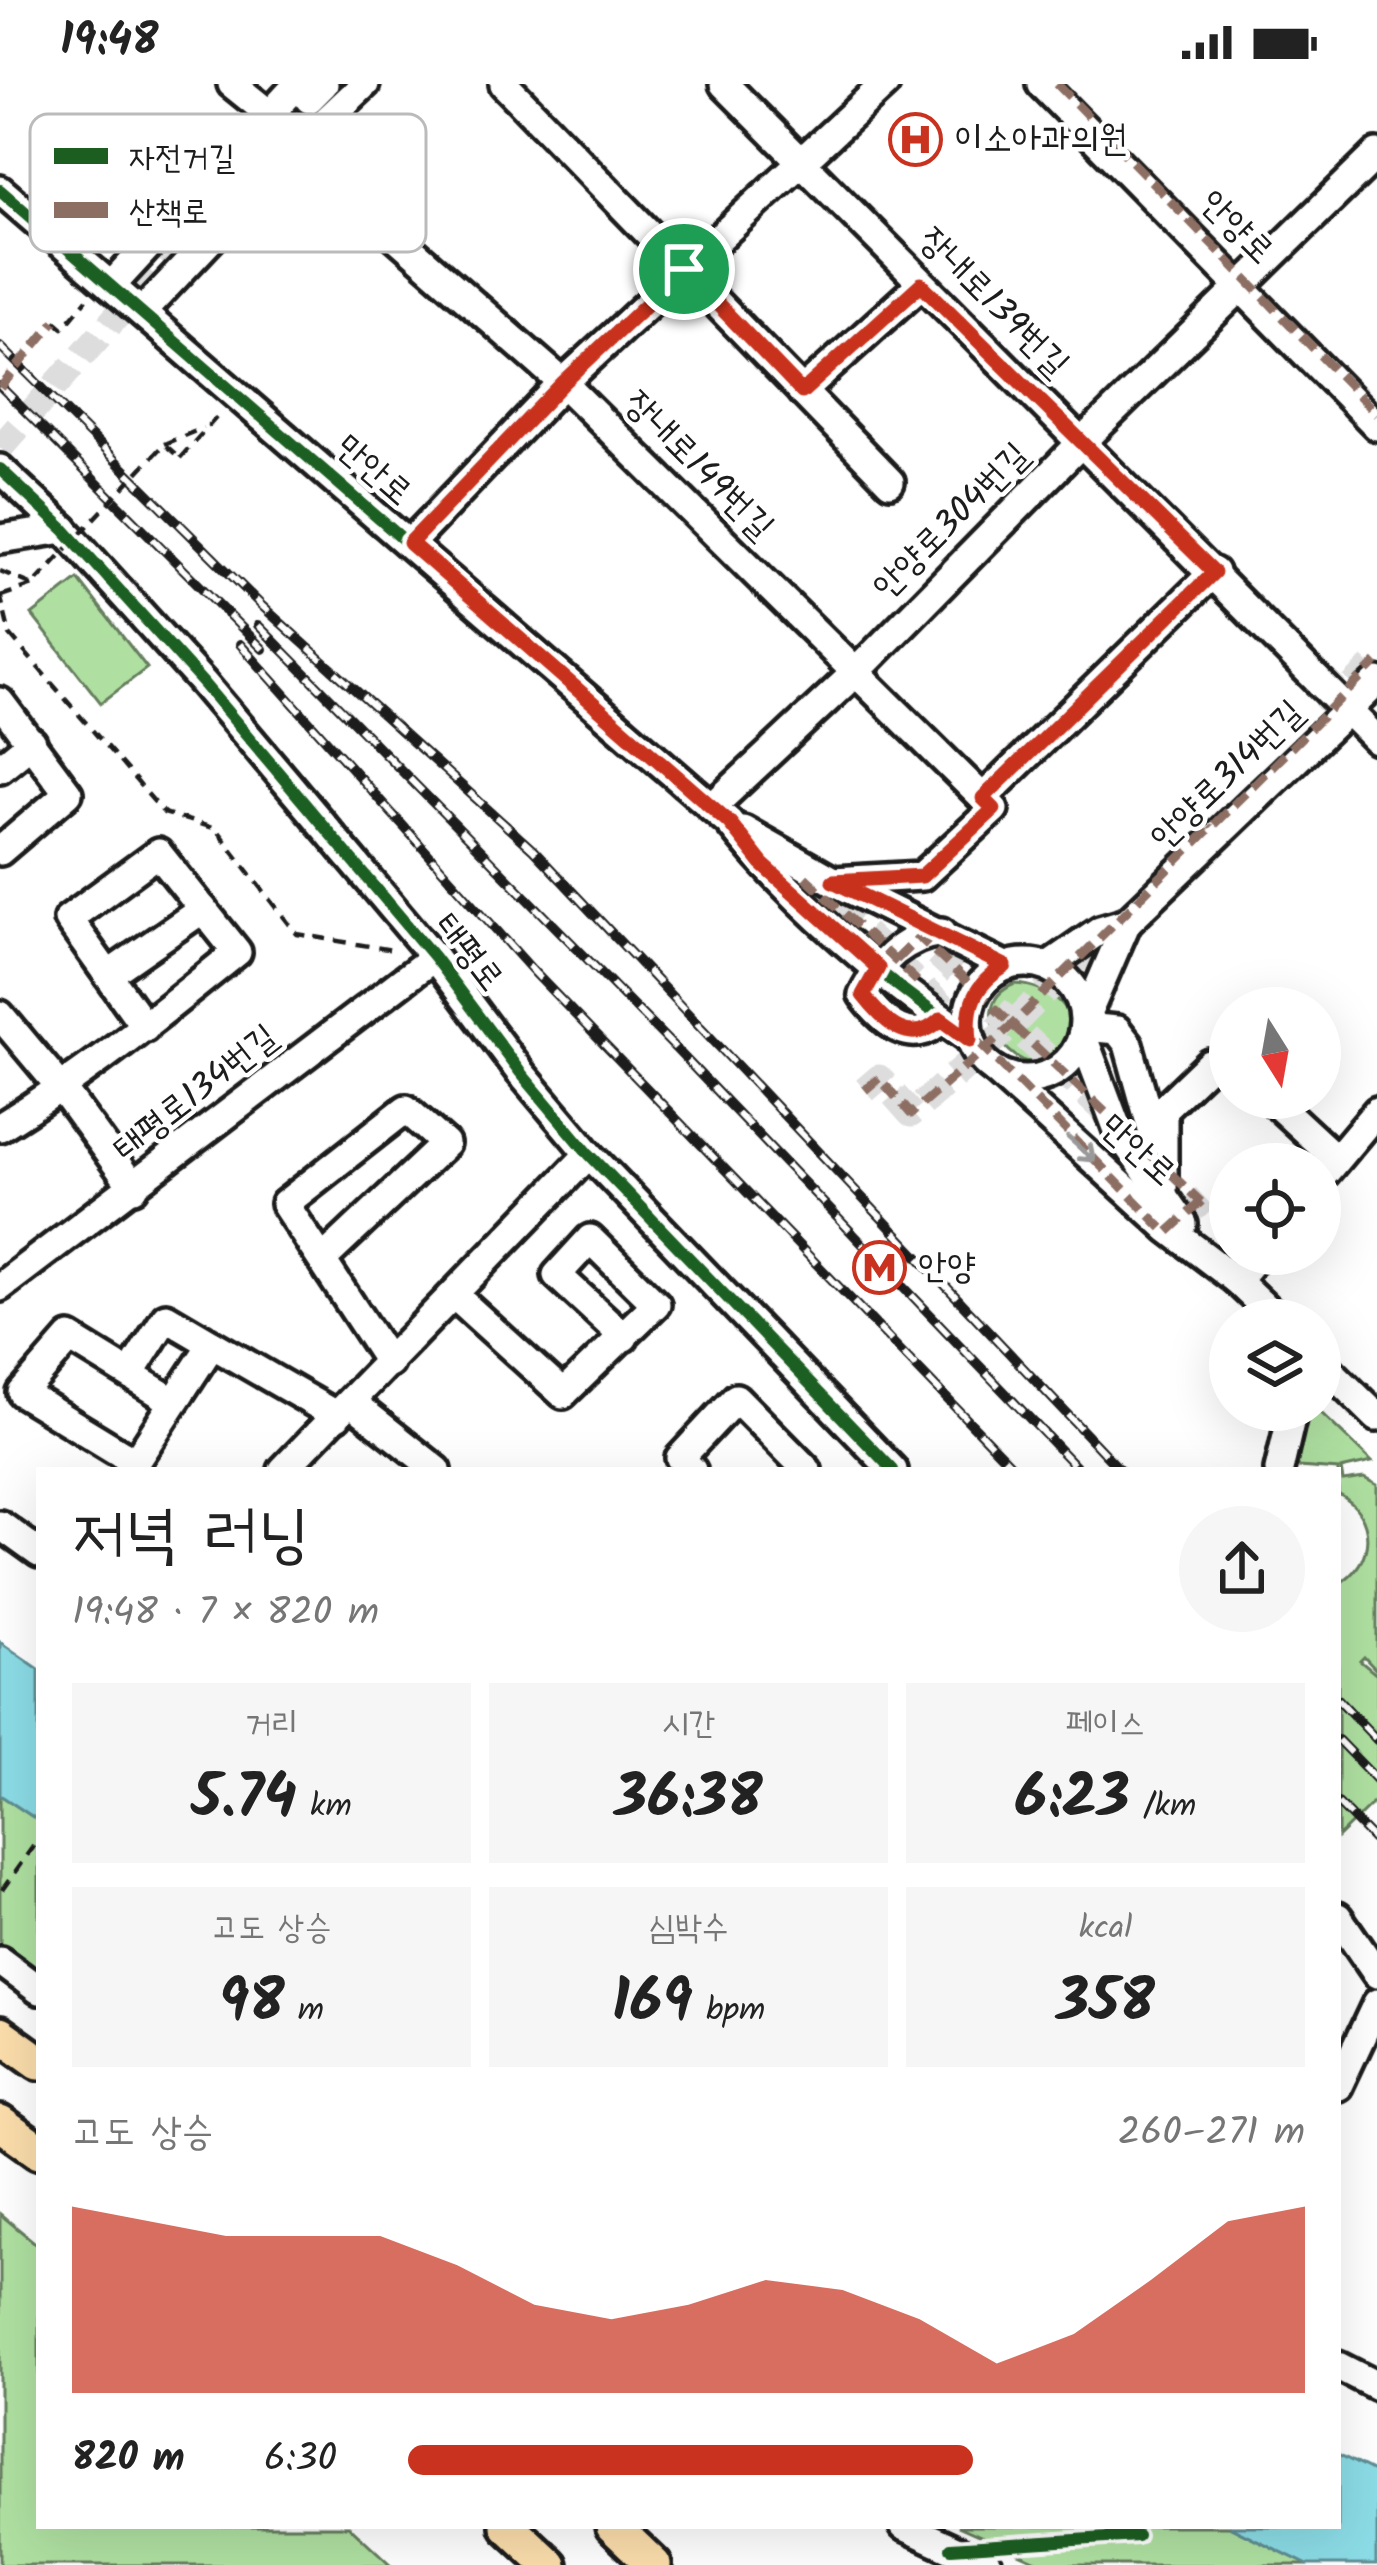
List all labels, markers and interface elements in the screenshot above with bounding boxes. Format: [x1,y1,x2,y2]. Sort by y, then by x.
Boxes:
text: 19:48 [60,6,159,78]
hospital icon: 이소아과의원 [887,112,943,168]
place label: 이소아과의원 [954,112,1128,169]
legend [30,114,426,252]
text: 자전거길 [129,133,235,186]
street label: 안양로 [1185,177,1287,279]
text: 산책로 [129,187,209,240]
street label: 장내로139번길 [904,214,1082,392]
pin [633,218,735,320]
icon: arrive [651,236,717,302]
street label: 장내로149번길 [609,377,787,555]
street label: 만안로 [322,421,424,521]
street label: 안양로304번길 [860,430,1044,614]
street label: 안양로314번길 [1138,687,1319,865]
street label: 태평로 [419,901,517,1005]
north arrow [1209,987,1341,1119]
map controls [1209,987,1341,1431]
street label: 태평로134번길 [101,1011,291,1177]
street label: 만안로 [1086,1101,1188,1201]
one-way arrow [1066,1135,1096,1162]
button: locate [1209,1143,1341,1275]
metro station icon: 안양 [851,1240,907,1296]
place label: 안양 [918,1240,976,1297]
button: layers [1209,1299,1341,1431]
text: 저녁 러닝 [72,1485,310,1590]
button: share [1179,1506,1305,1632]
text: 19:48 · 7 × 820 m [72,1583,379,1645]
text: 거리 [245,1699,298,1752]
text: 시간 [662,1699,715,1752]
text: 페이스 [1066,1699,1145,1752]
text: 5.74 [191,1752,297,1848]
text: 36:38 [614,1752,763,1848]
text: 6:23 [1015,1752,1130,1848]
text: km [297,1781,352,1834]
text: /km [1130,1781,1196,1834]
text: 고도 상승 [212,1903,331,1956]
text: 심박수 [649,1903,728,1956]
text: kcal [1079,1903,1132,1956]
text: 98 [219,1956,285,2052]
text: 169 [612,1956,693,2052]
text: 358 [1056,1956,1155,2052]
text: m [285,1985,324,2038]
text: bpm [693,1985,765,2038]
text: 고도 상승 [72,2103,213,2165]
text: 260–271 m [1118,2103,1305,2165]
text: 820 m [72,2429,185,2491]
text: 6:30 [264,2429,337,2491]

